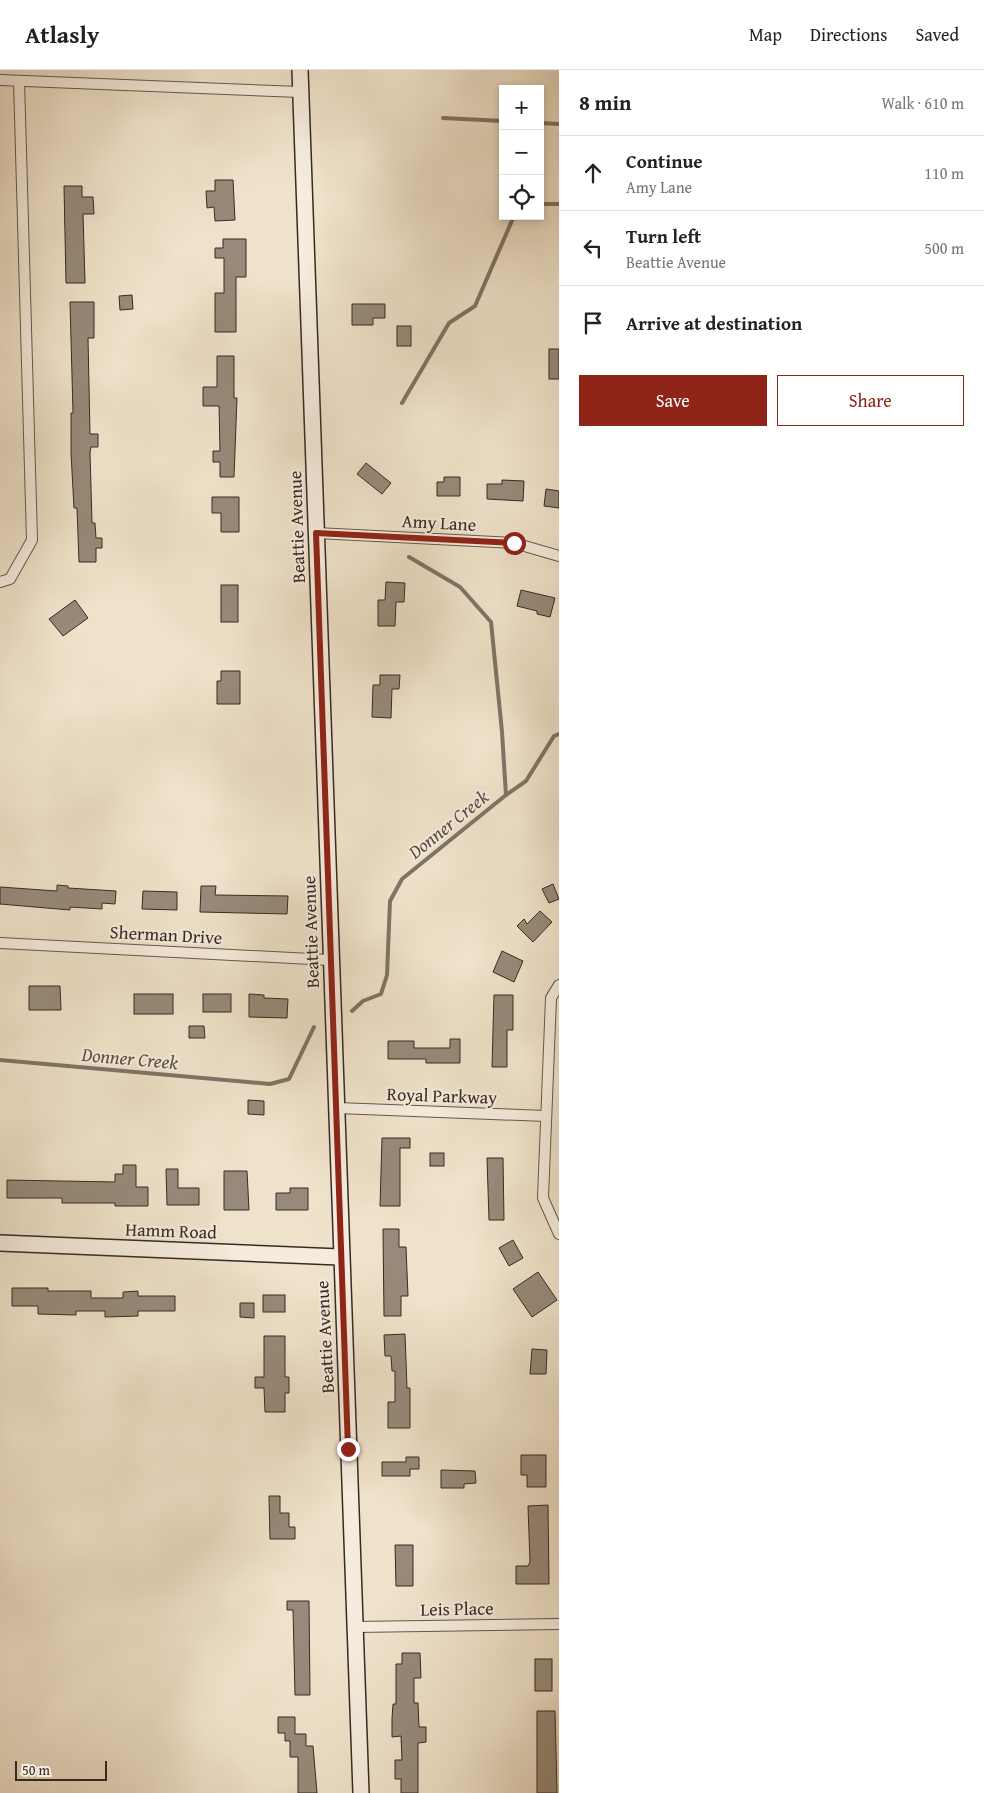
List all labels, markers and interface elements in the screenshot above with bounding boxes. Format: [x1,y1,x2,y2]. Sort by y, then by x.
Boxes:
text: Atlasly [25,17,99,52]
text: Map [749,21,782,48]
text: Directions [810,21,887,48]
text: Saved [915,21,959,48]
map controls [499,85,544,220]
button: + [499,85,544,130]
text: 8 min [579,87,631,118]
text: Walk · 610 m [881,91,964,115]
button: − [499,130,544,175]
text: Continue [626,147,703,175]
icon: ahead [579,159,607,187]
text: 110 m [924,161,964,185]
button: locate [499,175,544,220]
text: Amy Lane [626,175,692,199]
text: Turn left [626,222,701,250]
icon: left [579,234,607,262]
text: 500 m [924,236,964,260]
text: Beattie Avenue [626,250,726,274]
icon: arrive [579,309,607,337]
text: Arrive at destination [626,309,802,337]
button: Save [579,375,767,426]
button: Share [777,375,964,426]
street label: Beattie Avenue [281,470,312,584]
street label: Amy Lane [401,507,477,538]
route start [503,532,526,555]
water label: Donner Creek [401,783,495,866]
street label: Beattie Avenue [295,875,326,989]
street label: Sherman Drive [109,918,223,951]
water label: Donner Creek [80,1040,180,1076]
street label: Royal Parkway [386,1080,498,1111]
street label: Hamm Road [125,1215,218,1246]
street label: Beattie Avenue [308,1280,341,1394]
route end [337,1438,360,1461]
street label: Leis Place [420,1594,494,1623]
scale bar [15,1758,108,1781]
text: 50 m [22,1760,50,1780]

